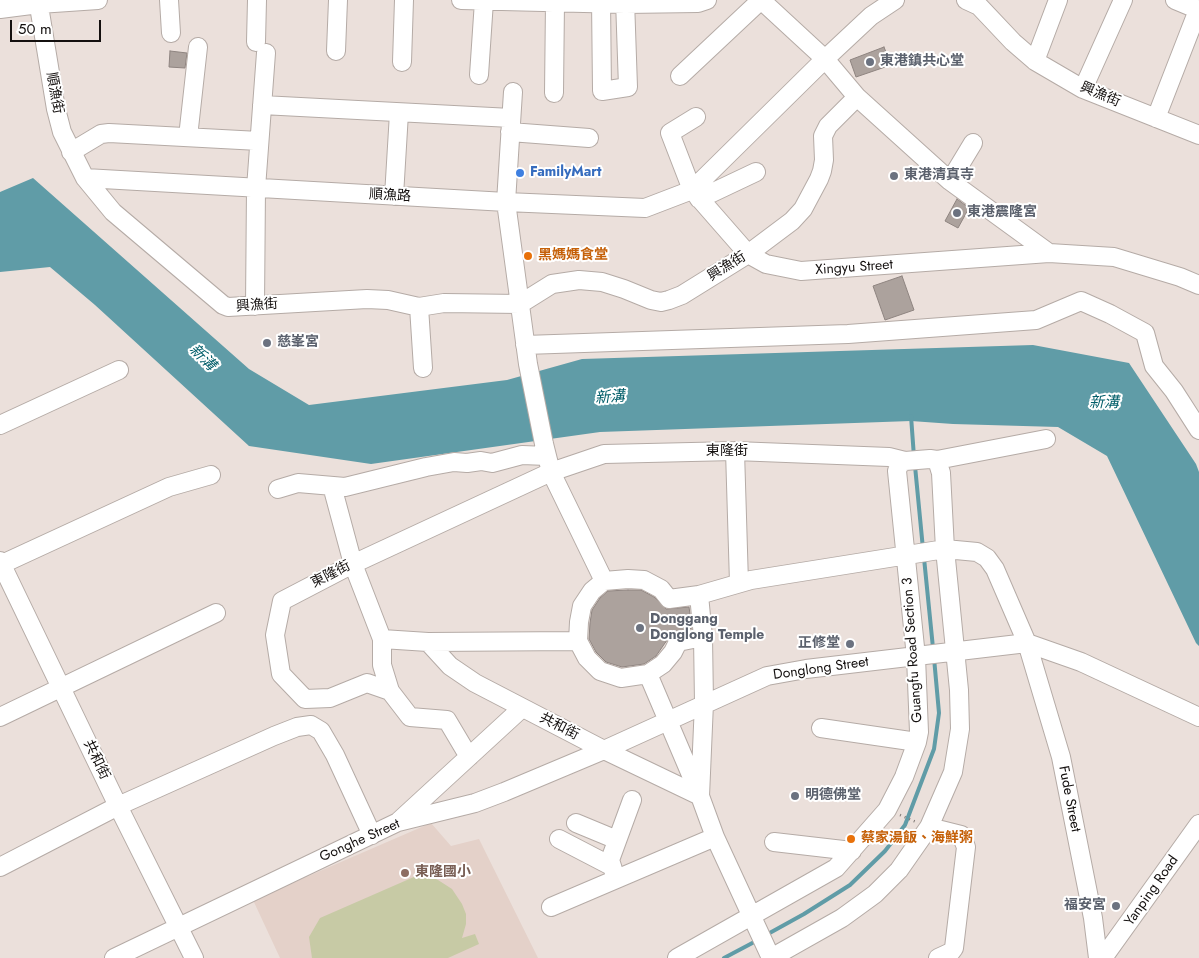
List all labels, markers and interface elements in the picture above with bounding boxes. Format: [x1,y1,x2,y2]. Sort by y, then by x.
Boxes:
scale bar [12,10,104,42]
text: 50 m [18,18,52,40]
place label: 東港鎮共心堂 [880,54,964,70]
marker: 東港鎮共心堂 [864,56,876,68]
street label: 順漁街 [42,71,66,115]
street label: 興漁街 [1077,79,1123,111]
place label: FamilyMart [530,165,602,181]
marker: FamilyMart [514,167,526,179]
place label: 東港清真寺 [904,168,974,184]
marker: 東港清真寺 [888,170,900,182]
street label: 順漁路 [369,187,411,205]
place label: 東港震隆宮 [967,205,1037,221]
marker: 東港震隆宮 [951,207,963,219]
place label: 黑媽媽食堂 [538,248,608,264]
street label: 興漁街 [705,249,749,285]
marker: 黑媽媽食堂 [522,250,534,262]
street label: Xingyu Street [815,257,893,279]
street label: 興漁街 [235,296,279,316]
place label: 慈峯宮 [277,335,319,351]
marker: 慈峯宮 [261,337,273,349]
water label: 新溝 [185,341,219,375]
water label: 新溝 [594,388,626,408]
water label: 新溝 [1089,394,1119,412]
street label: 東隆街 [706,444,748,460]
street label: 東隆街 [308,558,354,592]
street label: Guangfu Road Section 3 [900,577,926,723]
place label: Donggang Donglong Temple [650,612,764,644]
marker: Donggang Donglong Temple [634,622,646,634]
place label: 正修堂 [798,636,840,652]
marker: 正修堂 [844,638,856,650]
street label: Donglong Street [772,654,870,684]
street label: 共和街 [536,710,582,744]
street label: 共和街 [79,737,113,783]
street label: Fude Street [1054,765,1084,833]
place label: 明德佛堂 [805,788,861,804]
marker: 明德佛堂 [789,790,801,802]
street label: Gonghe Street [317,816,403,866]
place label: 蔡家湯飯、海鮮粥 [861,831,973,847]
marker: 蔡家湯飯、海鮮粥 [845,833,857,845]
street label: Yanping Road [1122,853,1182,929]
place label: 東隆國小 [415,865,471,881]
marker: 東隆國小 [399,867,411,879]
place label: 福安宮 [1064,898,1106,914]
marker: 福安宮 [1110,900,1122,912]

